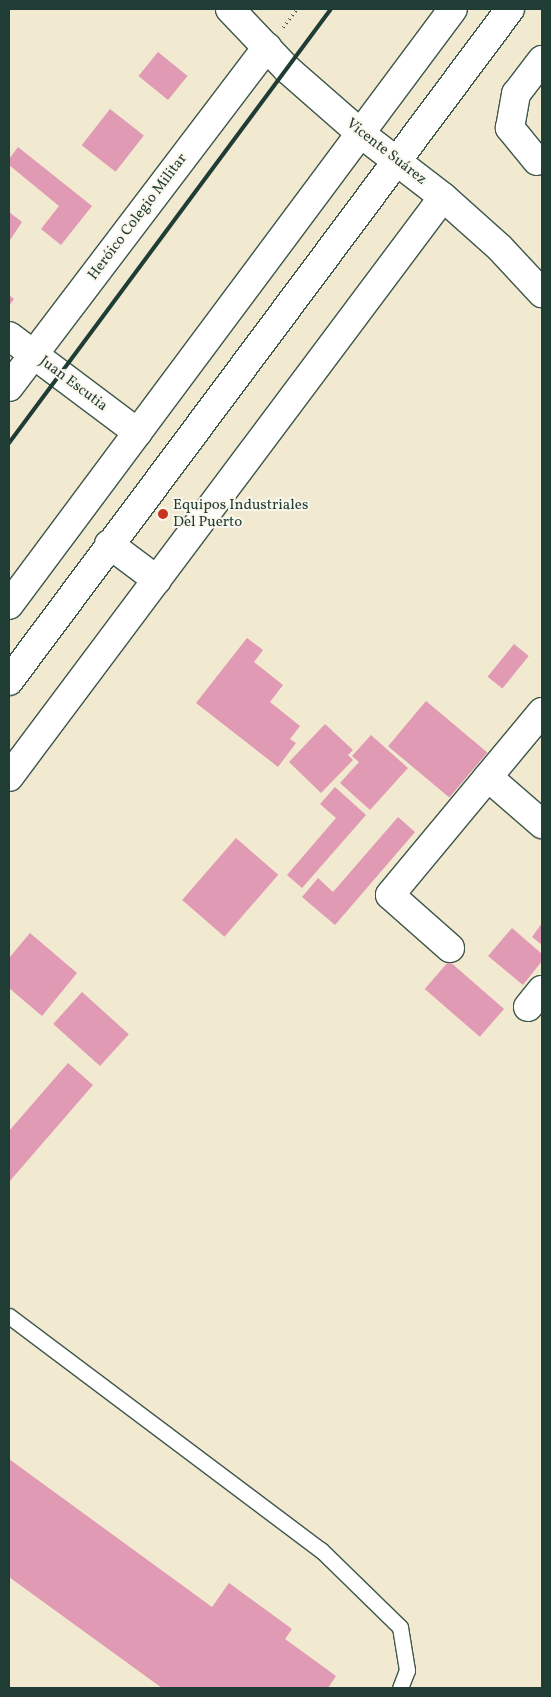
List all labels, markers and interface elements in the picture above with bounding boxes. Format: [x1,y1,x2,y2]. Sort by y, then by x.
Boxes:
street label: Vicente Suárez [342,115,430,189]
street label: Heróico Colegio Militar [85,150,191,284]
street label: Juan Escutia [35,353,111,415]
place label: Equipos Industriales Del Puerto [173,496,308,531]
marker: Equipos Industriales Del Puerto [157,508,169,520]

